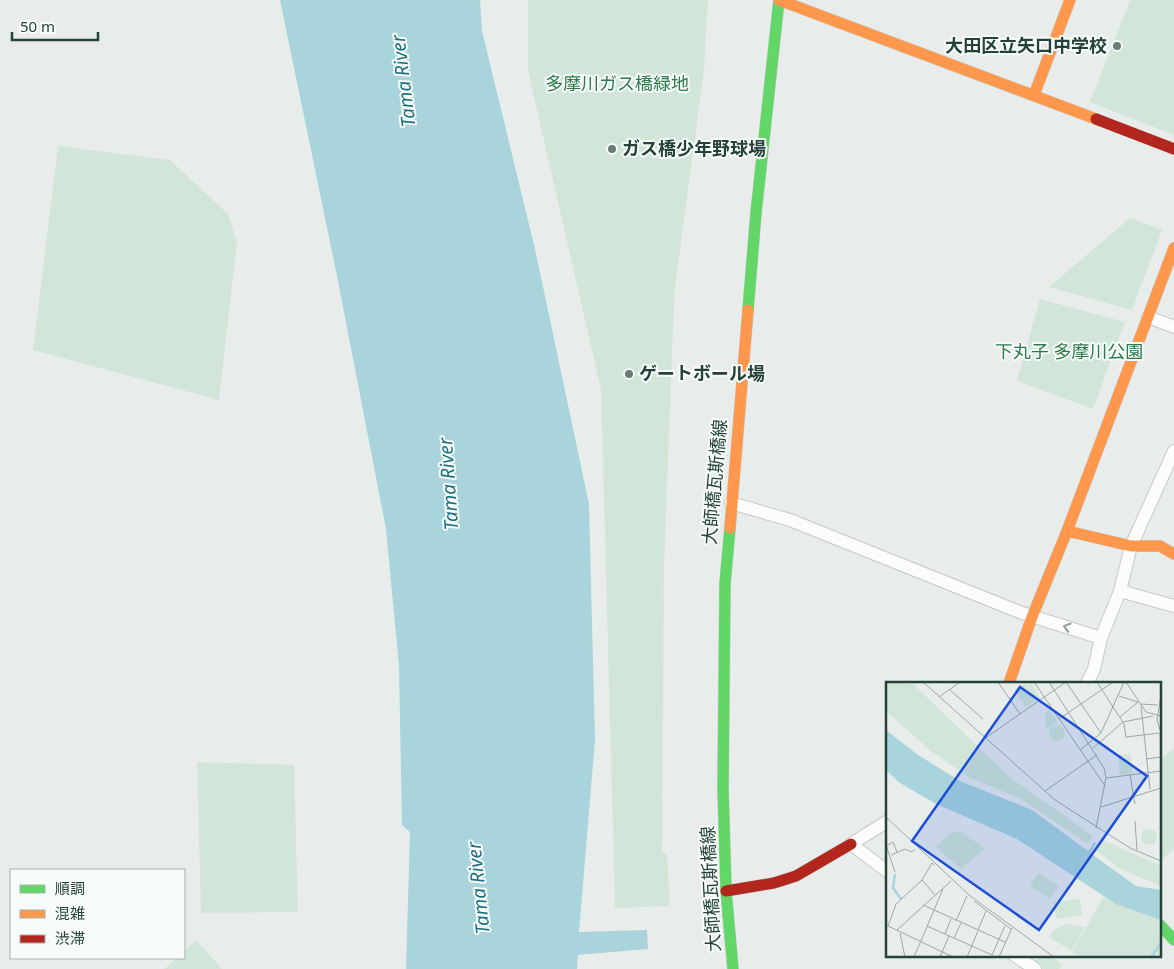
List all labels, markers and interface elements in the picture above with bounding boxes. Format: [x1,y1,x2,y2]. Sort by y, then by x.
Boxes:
scale bar [12,10,99,42]
text: 50 m [20,16,55,36]
water label: Tama River [384,32,422,129]
place label: 大田区立矢口中学校 [945,33,1107,57]
marker: 大田区立矢口中学校 [1111,40,1123,52]
park label: 多摩川ガス橋緑地 [545,71,689,95]
place label: ガス橋少年野球場 [622,136,766,160]
marker: ガス橋少年野球場 [606,143,618,155]
park label: 下丸子 多摩川公園 [995,339,1143,363]
place label: ゲートボール場 [639,361,765,385]
marker: ゲートボール場 [623,368,635,380]
street label: 大師橋瓦斯橋線 [697,418,731,546]
water label: Tama River [432,435,464,531]
one-way arrow [1063,623,1071,633]
inset map [886,682,1162,956]
street label: 大師橋瓦斯橋線 [695,826,725,953]
water label: Tama River [460,839,496,936]
legend [10,869,185,959]
text: 順調 [55,878,85,898]
text: 混雑 [55,903,85,923]
text: 渋滞 [55,928,85,948]

